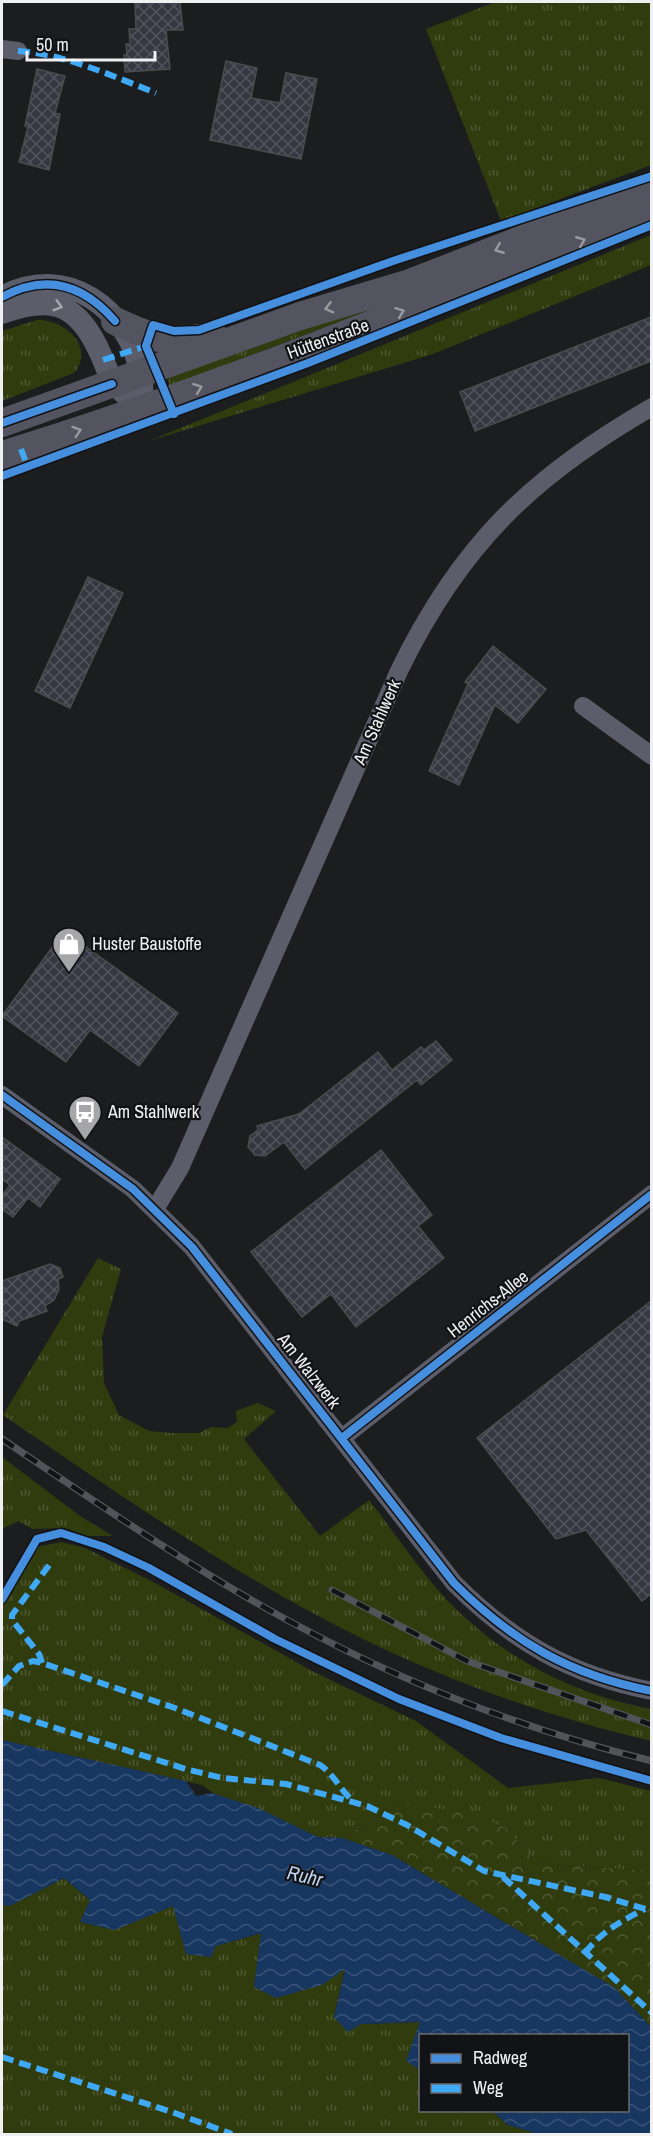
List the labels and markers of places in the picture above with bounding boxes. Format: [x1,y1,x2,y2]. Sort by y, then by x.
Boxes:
shop icon: Huster Baustoffe [51,926,87,973]
place label: Huster Baustoffe [92,931,202,956]
bus stop icon: Am Stahlwerk [67,1094,103,1141]
place label: Am Stahlwerk [107,1099,200,1124]

